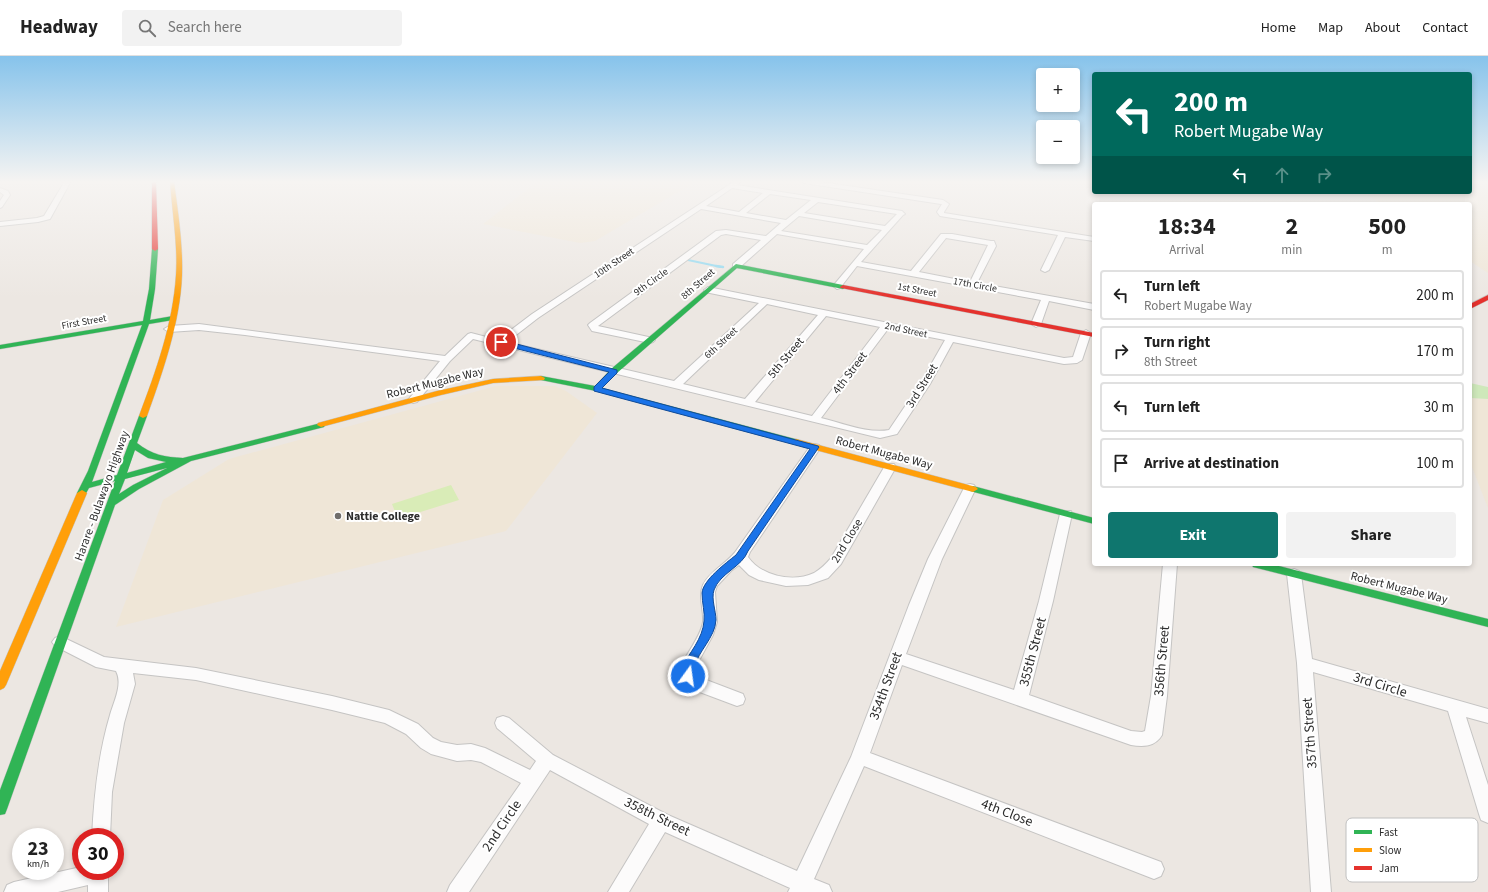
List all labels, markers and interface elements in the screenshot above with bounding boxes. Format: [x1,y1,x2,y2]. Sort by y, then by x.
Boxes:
search box [122,10,402,46]
text: Headway [20,14,98,41]
icon: search [136,17,158,39]
text: Search here [168,17,242,38]
text: Home [1261,18,1296,38]
text: Map [1318,18,1343,38]
text: About [1365,18,1400,38]
text: Contact [1422,18,1468,38]
map controls [1036,68,1080,164]
button: + [1036,68,1080,112]
text: 200 m [1174,82,1248,122]
icon: left [1108,88,1160,140]
text: Robert Mugabe Way [1174,119,1323,144]
button: − [1036,120,1080,164]
icon: left [1229,164,1251,186]
icon: ahead [1271,164,1293,186]
icon: right [1313,164,1335,186]
text: 18:34 [1158,209,1216,244]
text: 2 [1286,209,1298,244]
text: 500 [1368,209,1406,244]
text: Arrival [1169,241,1204,259]
text: min [1281,241,1302,259]
text: m [1382,241,1393,259]
street label: 10th Street [591,244,637,282]
street label: 9th Circle [631,265,671,299]
street label: 8th Street [678,265,718,303]
street label: 17th Circle [952,274,998,296]
text: Turn left [1144,276,1200,297]
street label: 1st Street [896,279,938,301]
icon: left [1110,284,1132,306]
text: 200 m [1416,285,1454,306]
text: Robert Mugabe Way [1144,297,1252,315]
street label: First Street [60,311,108,333]
street label: 2nd Street [883,319,929,341]
street label: 6th Street [701,324,741,362]
pin [484,325,518,359]
icon: arrive [490,331,512,353]
text: Turn right [1144,332,1210,353]
street label: 5th Street [764,334,808,382]
icon: right [1110,340,1132,362]
text: 170 m [1416,341,1454,362]
street label: 4th Street [828,348,872,398]
text: 8th Street [1144,353,1197,371]
street label: 3rd Street [902,361,942,411]
street label: Robert Mugabe Way [385,363,486,403]
icon: left [1110,396,1132,418]
text: Turn left [1144,397,1200,418]
text: 30 m [1424,397,1454,418]
street label: Harare - Bulawayo Highway [70,428,134,564]
street label: Robert Mugabe Way [834,432,935,474]
icon: arrive [1110,452,1132,474]
text: Arrive at destination [1144,453,1279,474]
text: 100 m [1416,453,1454,474]
place label: Nattie College [346,508,420,525]
marker: Nattie College [333,511,343,521]
button: Exit [1108,512,1278,558]
button: Share [1286,512,1456,558]
street label: 2nd Close [827,516,867,566]
street label: Robert Mugabe Way [1349,568,1450,608]
street label: 355th Street [1014,615,1052,689]
street label: 356th Street [1149,624,1175,697]
street label: 354th Street [864,649,908,723]
position arrow [667,655,709,697]
street label: 3rd Circle [1351,667,1409,703]
street label: 357th Street [1298,697,1322,769]
street label: 358th Street [621,792,694,842]
street label: 4th Close [978,794,1036,832]
street label: 2nd Circle [477,796,527,856]
legend [1346,818,1478,882]
text: Fast [1379,825,1398,840]
speed limit sign: 30 [72,828,124,880]
text: 23 [27,835,49,863]
text: Slow [1379,843,1402,858]
text: km/h [27,857,49,871]
text: Jam [1379,861,1399,876]

